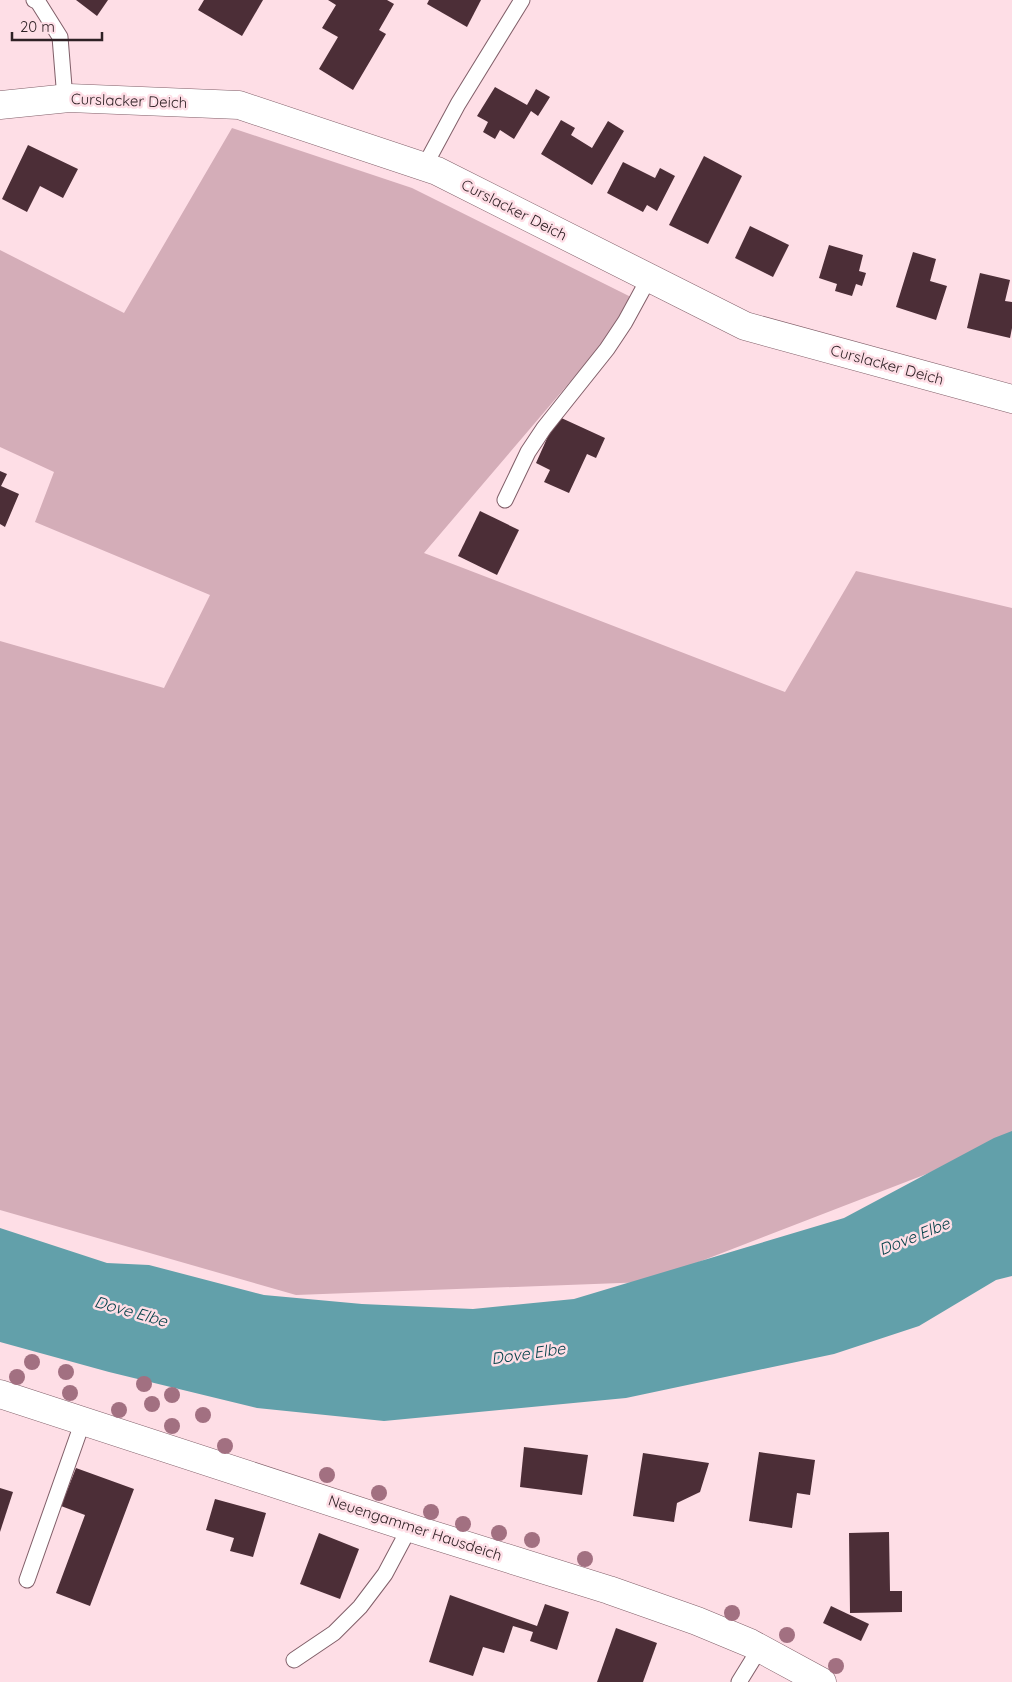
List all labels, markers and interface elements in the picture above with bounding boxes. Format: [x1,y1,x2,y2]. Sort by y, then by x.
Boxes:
scale bar [12,10,102,42]
text: 20 m [20,17,55,36]
street label: Curslacker Deich [71,89,188,112]
street label: Curslacker Deich [458,175,570,244]
street label: Curslacker Deich [828,340,946,389]
water label: Dove Elbe [876,1212,953,1259]
water label: Dove Elbe [92,1291,170,1331]
water label: Dove Elbe [490,1338,567,1368]
street label: Neuengammer Hausdeich [326,1490,504,1565]

